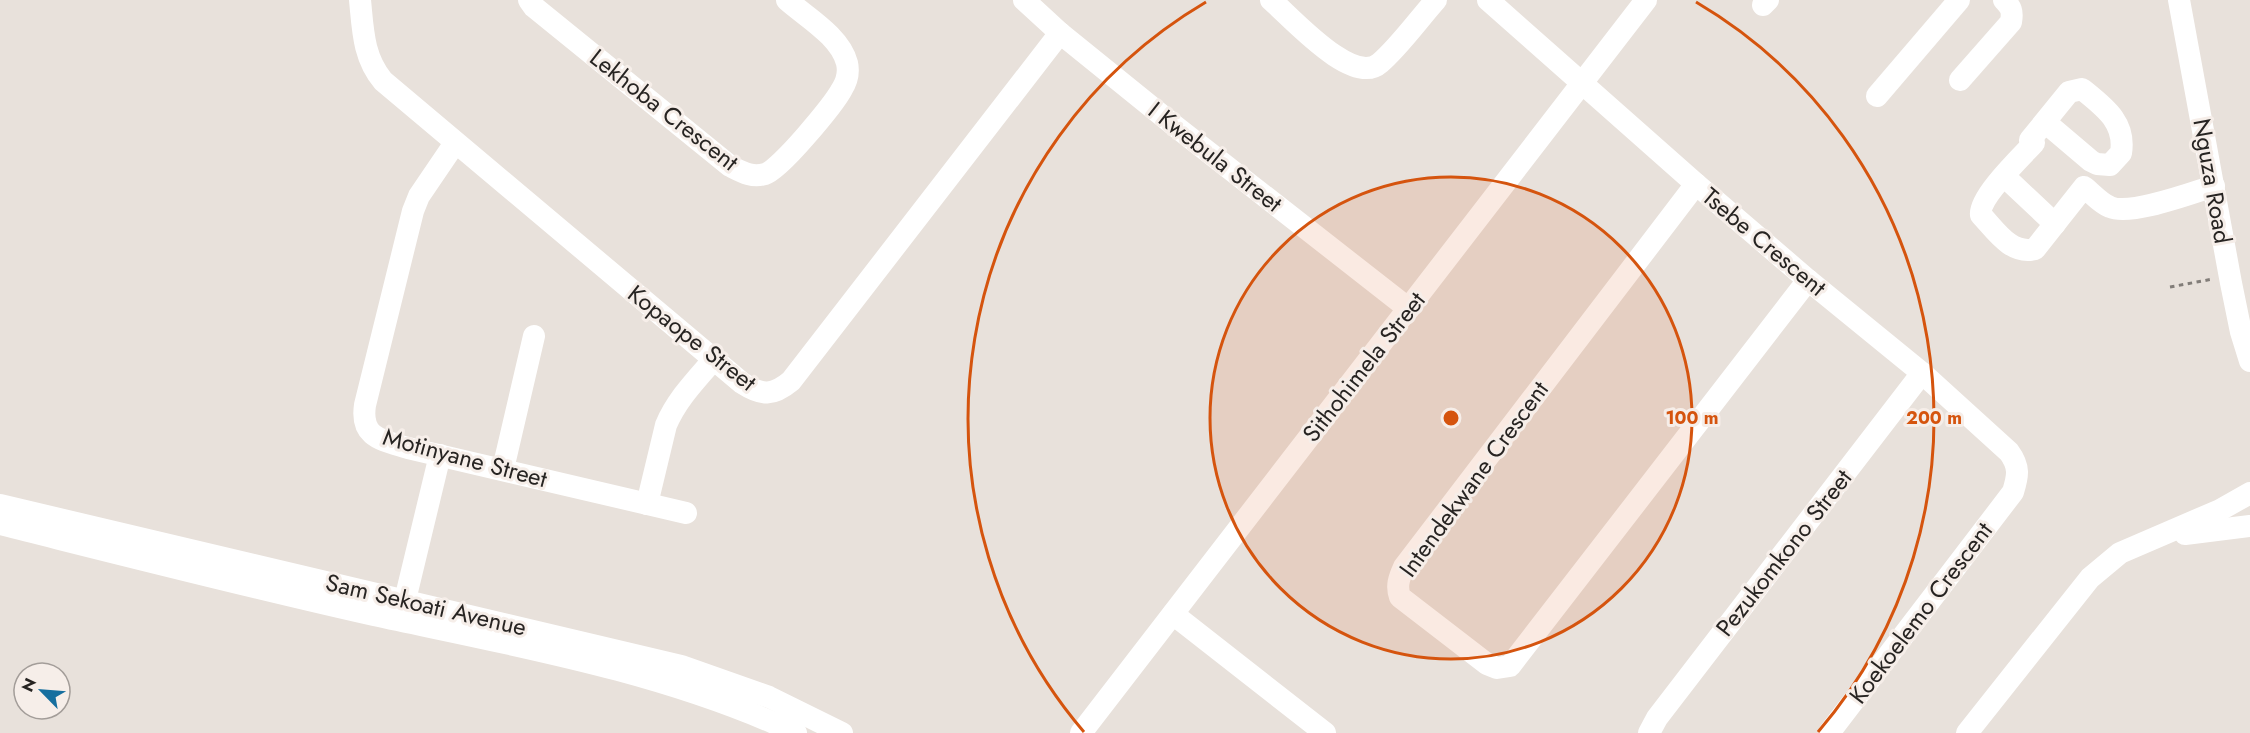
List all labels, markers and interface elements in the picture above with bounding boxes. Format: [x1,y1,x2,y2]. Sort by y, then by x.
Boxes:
street label: Lekhoba Crescent [582,40,746,179]
street label: I Kwebula Street [1141,93,1290,220]
street label: Nguza Road [2184,116,2241,246]
street label: Tsebe Crescent [1695,179,1834,304]
street label: Kopaope Street [621,276,764,399]
street label: Sithohimela Street [1294,284,1434,449]
street label: Intendekwane Crescent [1390,373,1557,584]
text: 100 m [1665,405,1719,431]
text: 200 m [1906,405,1962,431]
centre of rings [1441,408,1461,428]
street label: Motinyane Street [379,419,551,496]
street label: Pezukomkono Street [1707,462,1860,644]
street label: Koekoelemo Crescent [1841,514,2001,711]
street label: Sam Sekoati Avenue [322,564,530,645]
north arrow [12,661,72,721]
text: N [16,674,42,695]

